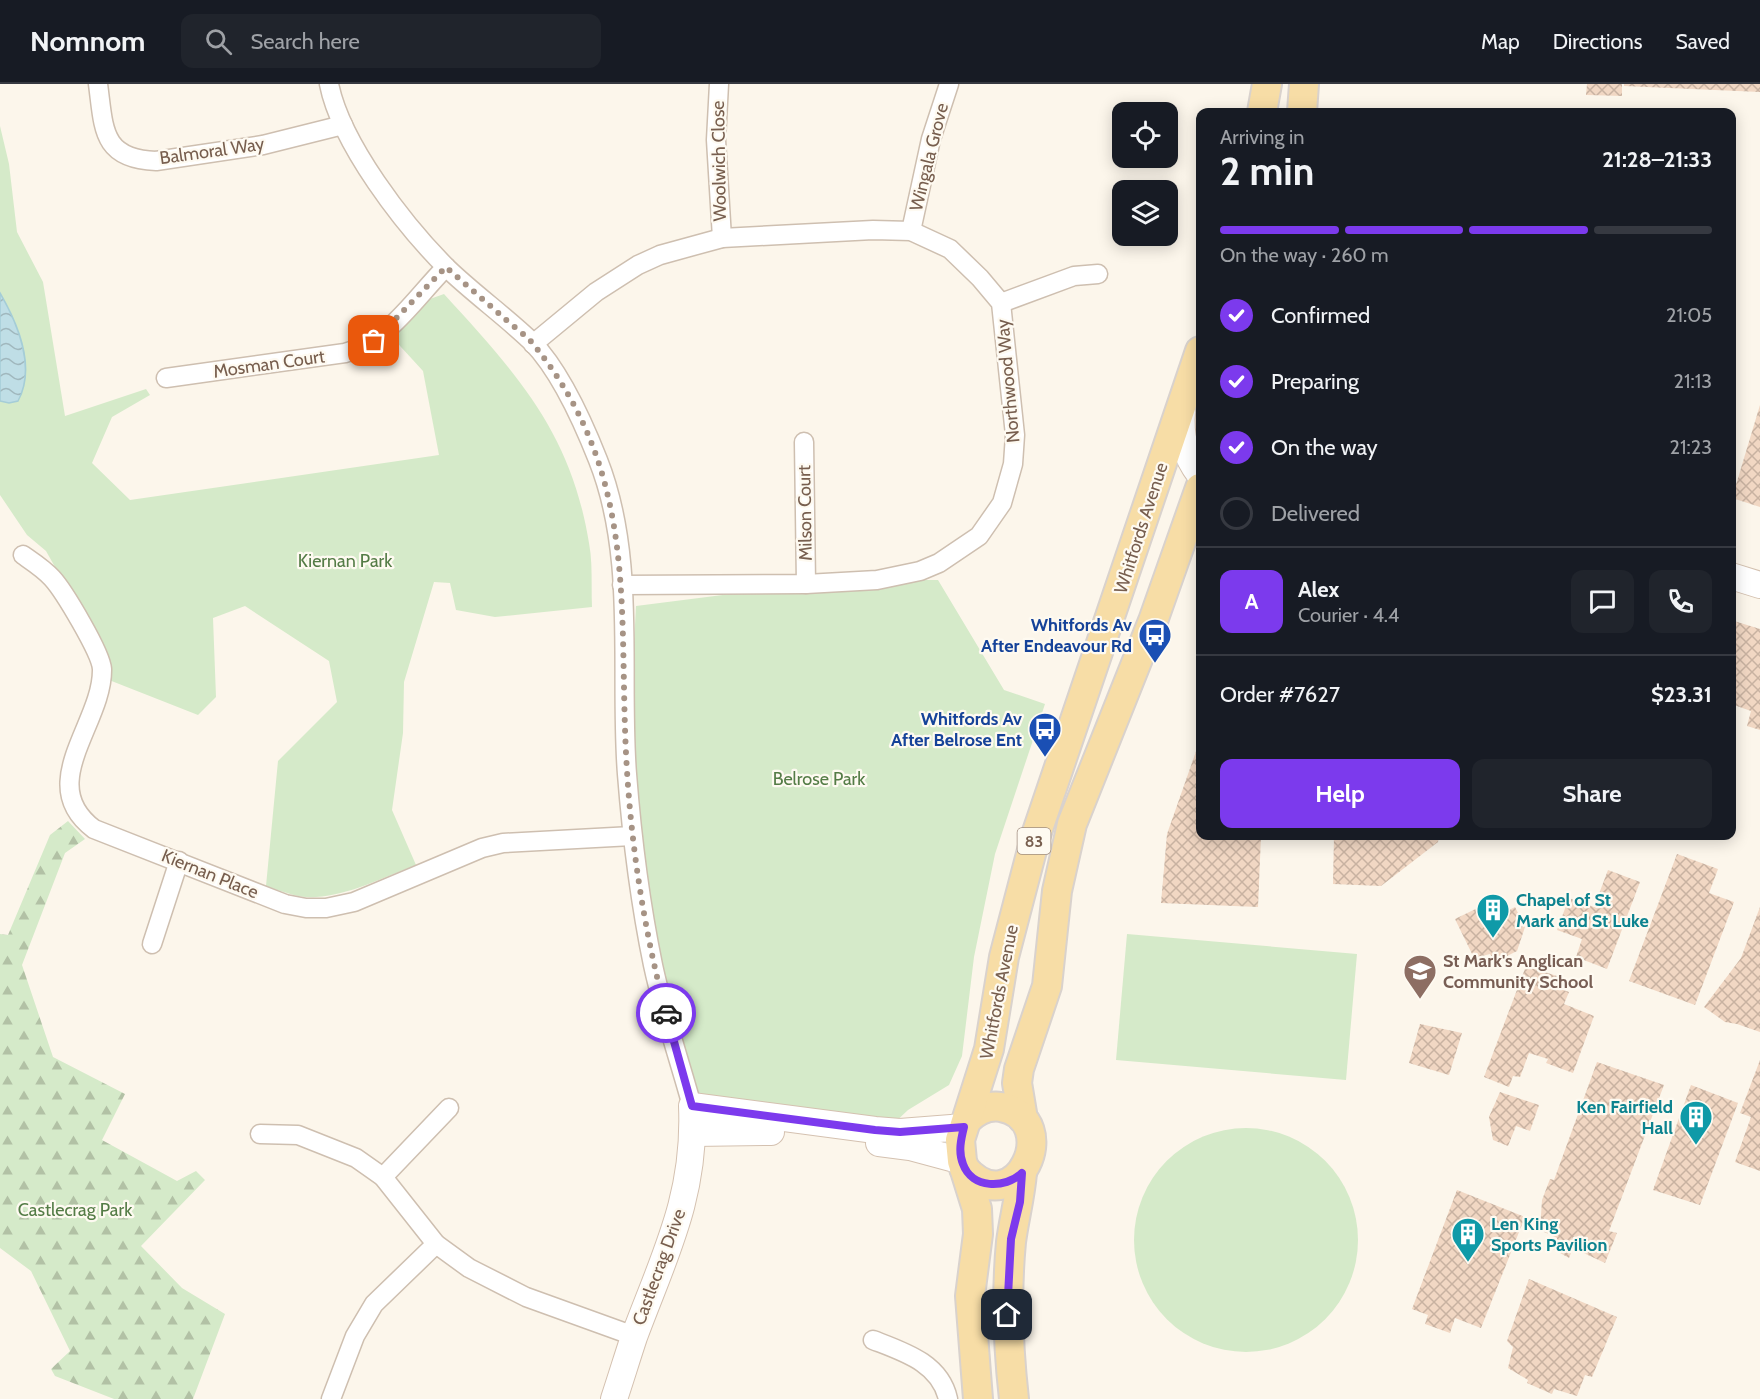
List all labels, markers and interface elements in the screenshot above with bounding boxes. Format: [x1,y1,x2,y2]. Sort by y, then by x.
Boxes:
search box [181,14,601,68]
text: Nomnom [30,24,145,58]
icon: search [202,25,235,58]
text: Search here [250,28,360,55]
text: Map [1481,29,1520,54]
text: Directions [1553,29,1642,54]
text: Saved [1675,29,1730,54]
street label: Woolwich Close [707,100,731,222]
street label: Wingala Grove [905,101,953,213]
map controls [1112,102,1178,246]
button: locate [1112,102,1178,168]
text: Arriving in [1220,125,1304,149]
street label: Balmoral Way [158,133,266,169]
text: 21:28–21:33 [1602,146,1712,173]
text: 2 min [1220,147,1314,195]
button: layers [1112,180,1178,246]
text: On the way · 260 m [1220,243,1389,267]
icon: check [1220,299,1253,332]
text: Confirmed [1271,302,1370,329]
text: 21:05 [1666,303,1712,327]
pin [348,315,399,366]
street label: Northwood Way [992,318,1024,444]
icon: bag [357,324,390,357]
street label: Mosman Court [212,345,326,383]
icon: check [1220,365,1253,398]
text: Preparing [1271,368,1359,395]
text: 21:13 [1674,369,1712,393]
icon: check [1220,431,1253,464]
text: On the way [1271,434,1378,461]
text: 21:23 [1670,435,1712,459]
street label: Whitfords Avenue [1109,460,1173,596]
street label: Milson Court [793,465,817,561]
text: Delivered [1271,500,1360,527]
park label: Kiernan Park [298,550,393,572]
button: chat [1571,570,1634,633]
button: phone [1649,570,1712,633]
text: Alex [1298,576,1339,603]
text: A [1245,588,1258,615]
text: Courier · 4.4 [1298,603,1399,627]
place label: Whitfords Av After Endeavour Rd [981,614,1132,657]
bus stop icon: Whitfords Av After Endeavour Rd [1137,617,1173,664]
text: Order #7627 [1220,681,1340,708]
text: $23.31 [1651,681,1712,708]
place label: Whitfords Av After Belrose Ent [891,708,1022,751]
bus stop icon: Whitfords Av After Belrose Ent [1027,711,1063,758]
button: Help [1220,759,1460,828]
button: Share [1472,759,1712,828]
park label: Belrose Park [773,768,866,790]
road number: 83 [1018,828,1050,854]
street label: Kiernan Place [158,845,262,903]
place label: Chapel of St Mark and St Luke [1516,889,1649,932]
building icon: Chapel of St Mark and St Luke [1475,892,1511,939]
street label: Whitfords Avenue [975,923,1023,1061]
place label: St Mark's Anglican Community School [1443,950,1593,993]
school or university icon: St Mark's Anglican Community School [1402,953,1438,1000]
courier [636,983,696,1043]
icon: car [650,997,683,1030]
place label: Ken Fairfield Hall [1576,1096,1673,1139]
building icon: Ken Fairfield Hall [1678,1099,1714,1146]
park label: Castlecrag Park [18,1199,133,1221]
street label: Castlecrag Drive [628,1206,690,1328]
place label: Len King Sports Pavilion [1491,1213,1607,1256]
building icon: Len King Sports Pavilion [1450,1216,1486,1263]
pin [981,1289,1032,1340]
icon: home [990,1298,1023,1331]

